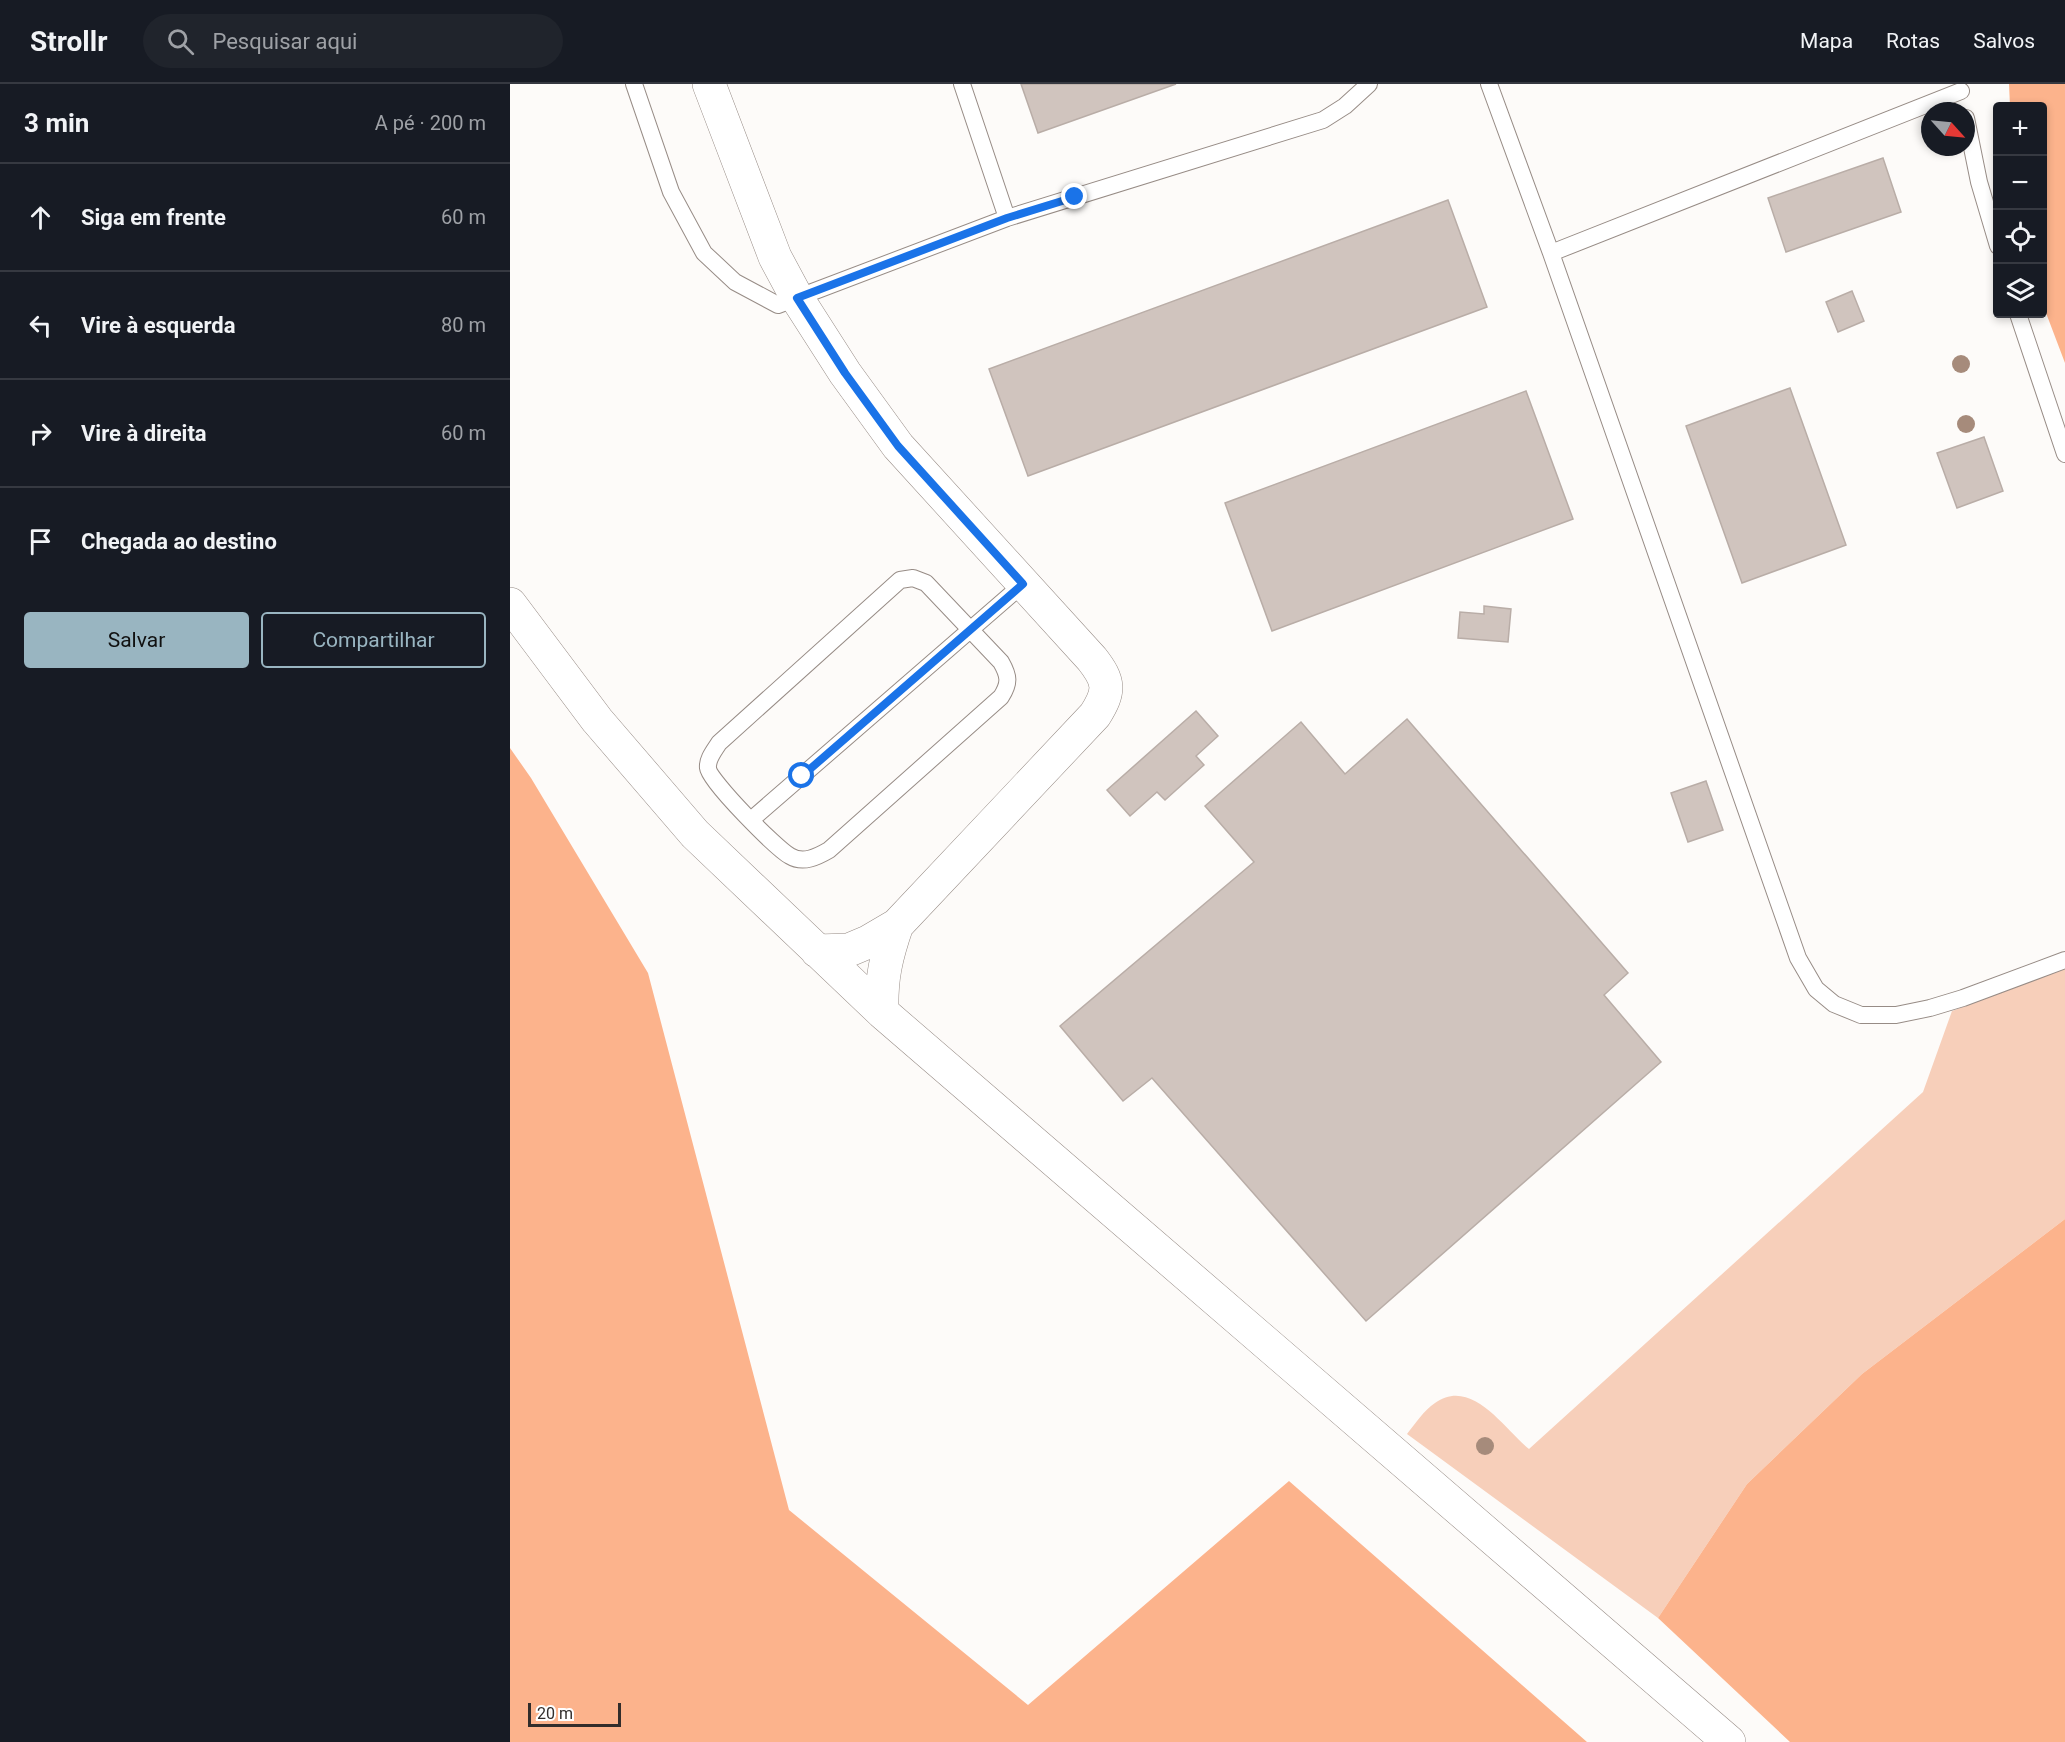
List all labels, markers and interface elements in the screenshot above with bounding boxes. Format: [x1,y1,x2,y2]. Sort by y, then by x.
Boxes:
search box [143,14,563,68]
text: Strollr [30,25,107,58]
icon: search [164,25,197,58]
text: Pesquisar aqui [212,29,357,54]
text: Mapa [1800,29,1853,53]
text: Rotas [1886,29,1940,53]
text: Salvos [1973,29,2035,53]
north arrow [1921,102,1975,156]
map controls [1993,102,2047,318]
button: + [1993,102,2047,156]
text: 3 min [24,108,89,138]
text: A pé · 200 m [375,111,486,135]
button: − [1993,156,2047,210]
route end [1061,183,1087,209]
icon: ahead [24,201,57,234]
text: Siga em frente [81,205,226,230]
text: 60 m [441,205,486,229]
button: locate [1993,210,2047,264]
button: layers [1993,264,2047,318]
icon: left [24,309,57,342]
text: Vire à esquerda [81,313,235,338]
text: 80 m [441,313,486,337]
icon: right [24,417,57,450]
text: Vire à direita [81,421,207,446]
text: 60 m [441,421,486,445]
icon: arrive [24,525,57,558]
text: Chegada ao destino [81,529,277,554]
button: Salvar [24,612,249,668]
button: Compartilhar [261,612,486,668]
route start [788,762,814,788]
scale bar [528,1700,621,1728]
text: 20 m [537,1704,573,1723]

